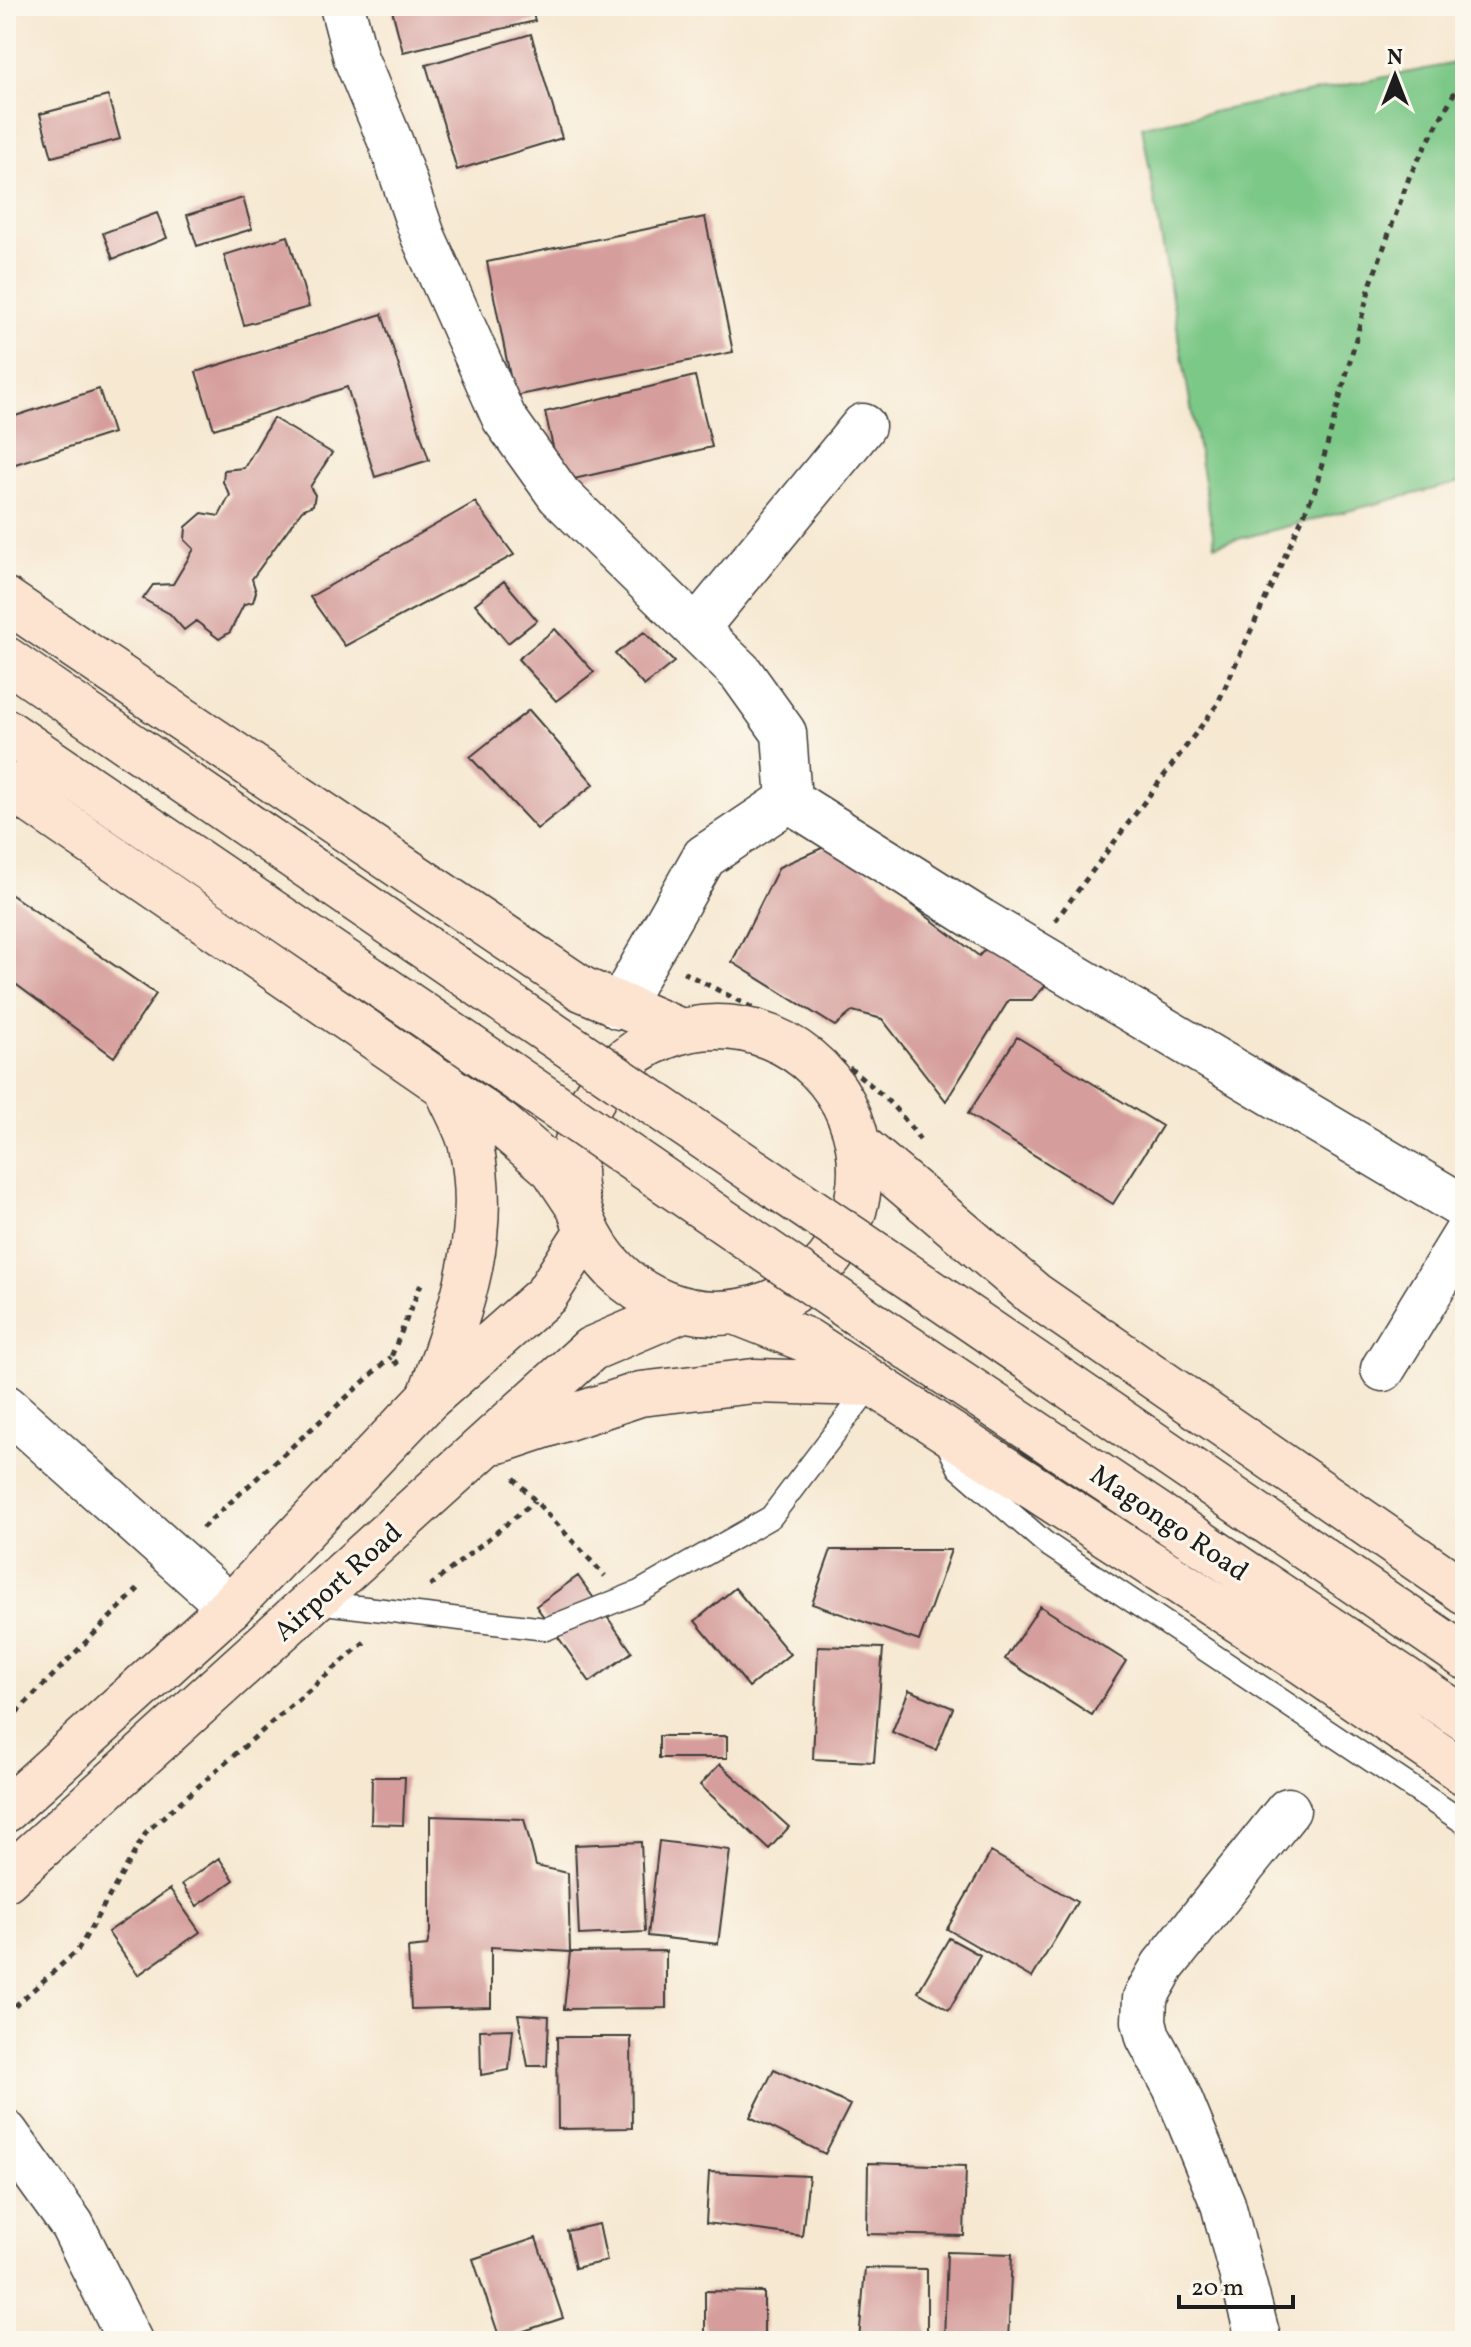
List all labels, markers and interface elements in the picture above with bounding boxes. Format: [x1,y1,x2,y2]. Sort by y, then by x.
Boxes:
north arrow [1355,36,1435,116]
text: N [1387,43,1403,74]
street label: Magongo Road [1081,1456,1256,1592]
street label: Airport Road [266,1514,412,1651]
scale bar [1179,2259,1293,2309]
text: 20 m [1191,2272,1244,2306]

